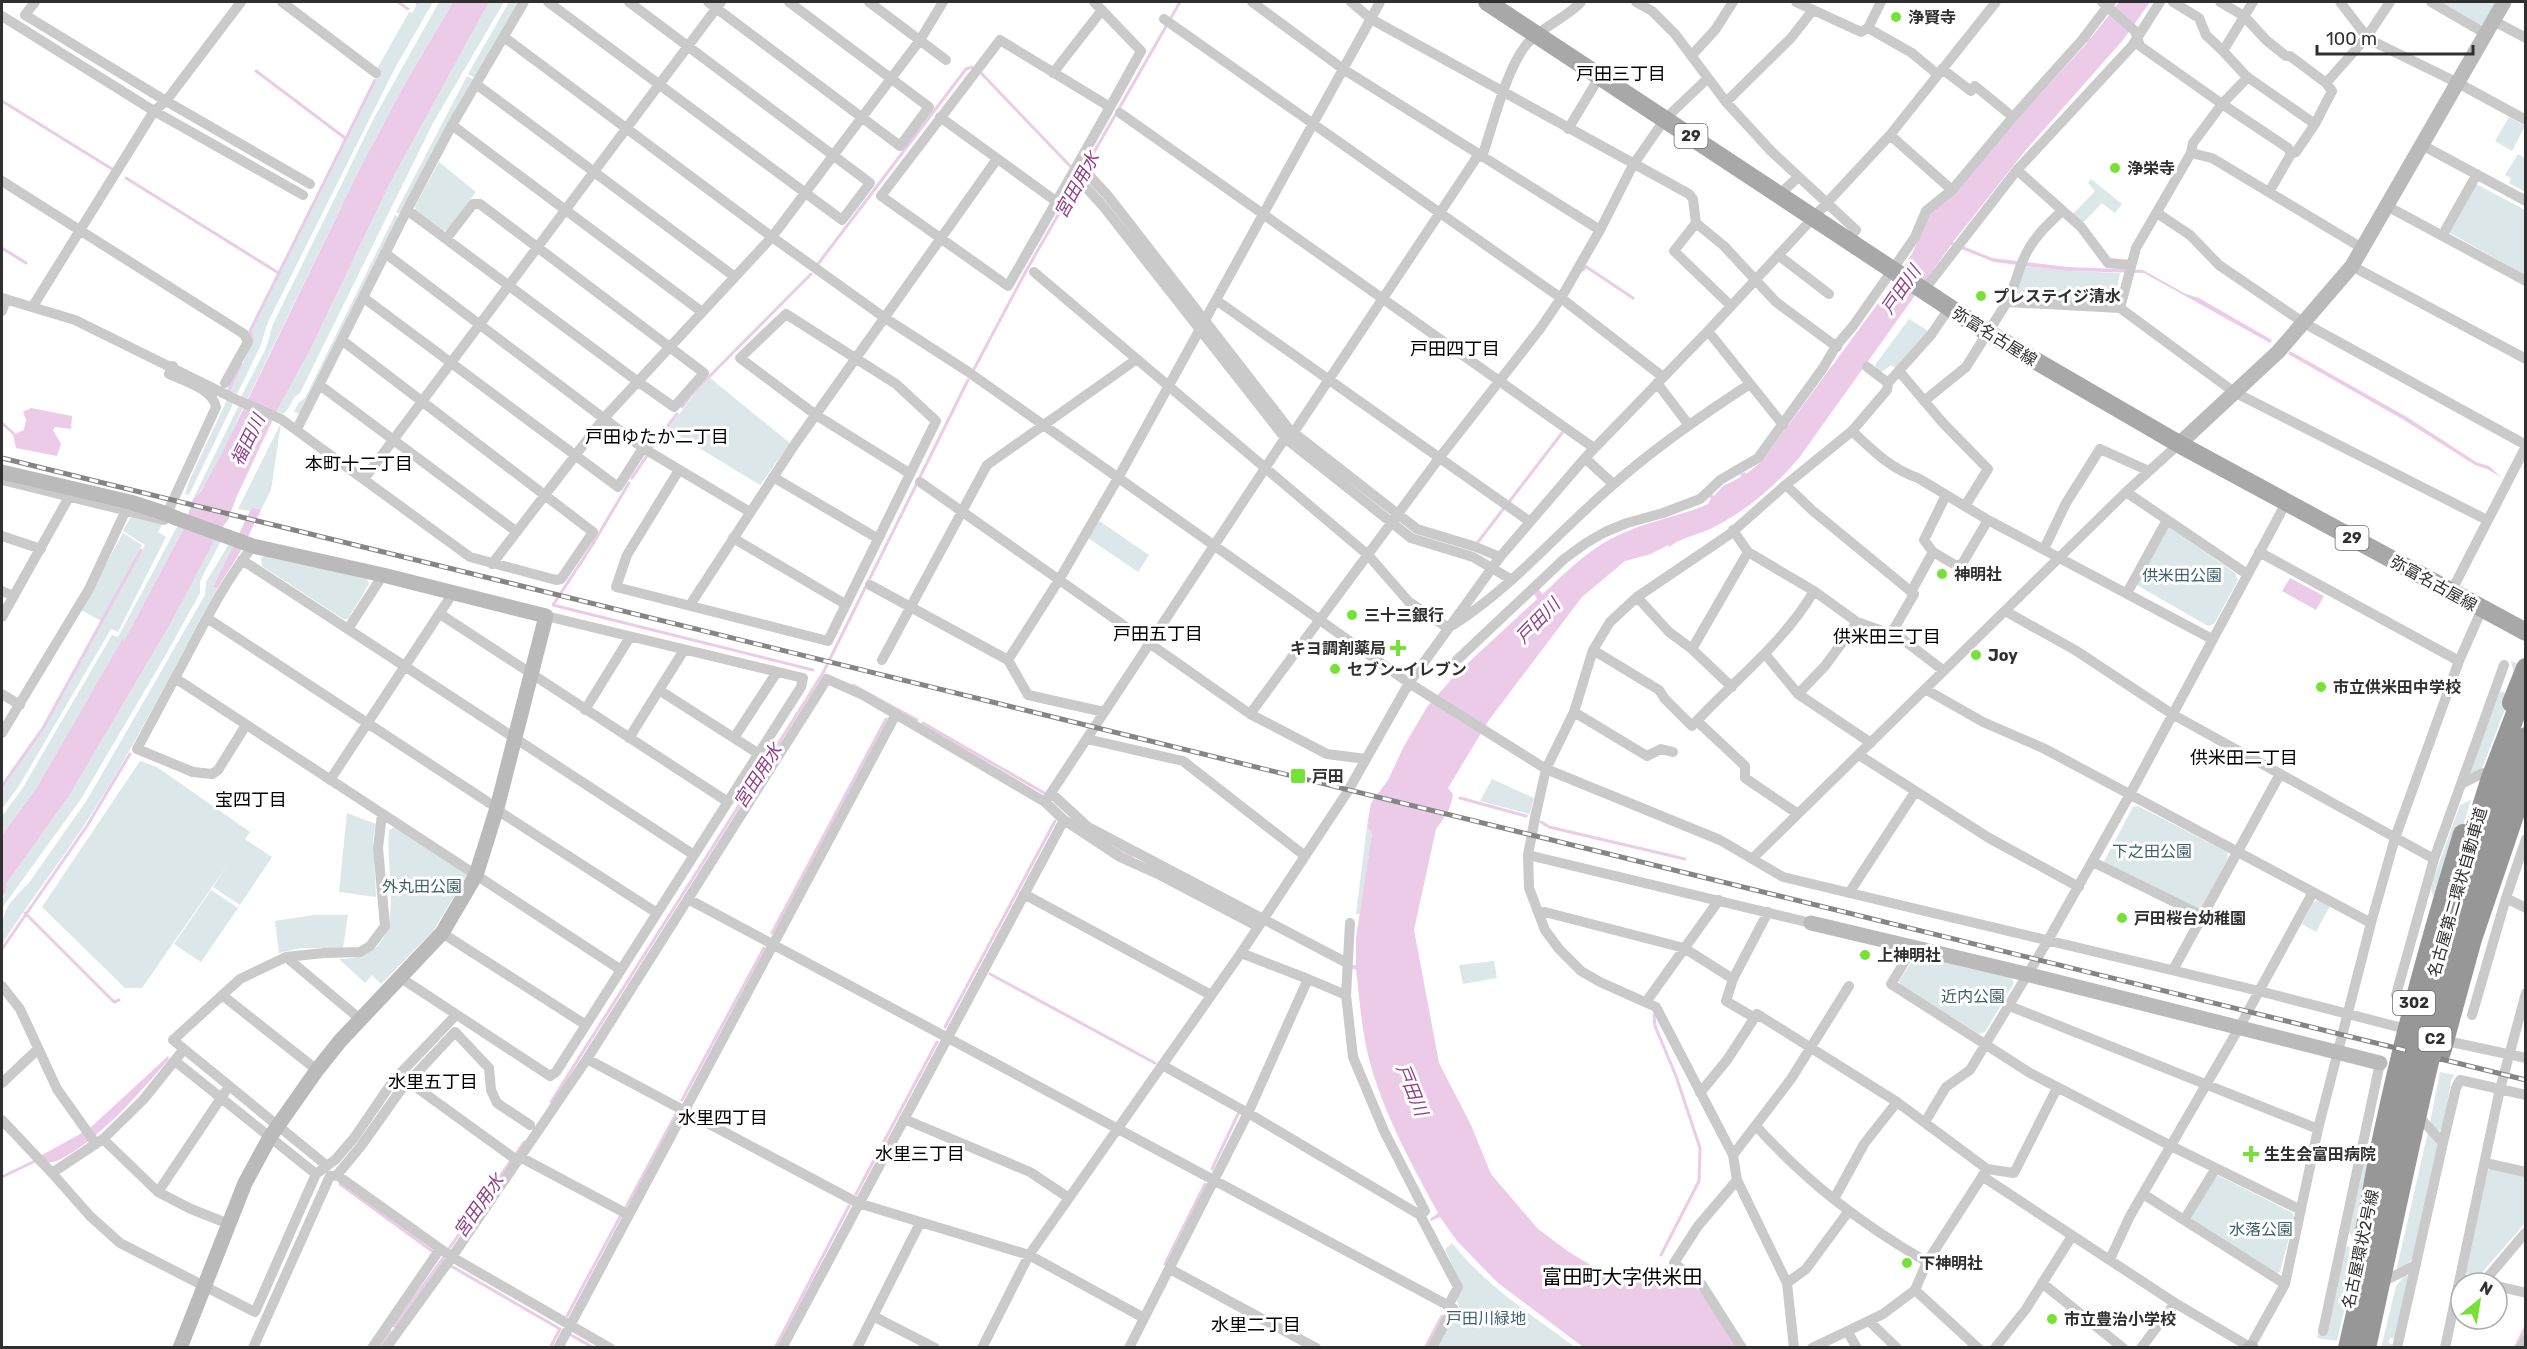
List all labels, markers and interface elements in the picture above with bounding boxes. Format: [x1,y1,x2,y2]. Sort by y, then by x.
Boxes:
place label: 浄賢寺 [1908,8,1956,27]
marker: 浄賢寺 [1889,10,1903,24]
scale bar [2317,18,2473,56]
text: 100 m [2326,28,2377,50]
district label: 戸田三丁目 [1576,63,1666,85]
road number: 29 [1674,124,1708,148]
water label: 宮田用水 [1050,146,1105,222]
place label: 浄栄寺 [2127,159,2175,178]
marker: 浄栄寺 [2108,161,2122,175]
water label: 戸田川 [1877,260,1927,318]
place label: プレステイジ清水 [1993,287,2121,306]
marker: プレステイジ清水 [1974,289,1988,303]
street label: 弥富名古屋線 [1949,303,2040,370]
district label: 戸田四丁目 [1410,338,1500,360]
water label: 福田川 [226,409,271,469]
district label: 戸田ゆたか二丁目 [585,426,729,448]
district label: 本町十二丁目 [305,453,413,475]
road number: 29 [2336,526,2368,550]
street label: 弥富名古屋線 [2387,552,2480,615]
place label: 神明社 [1954,565,2002,584]
park label: 供米田公園 [2142,566,2222,585]
marker: 神明社 [1935,567,1949,581]
water label: 戸田川 [1511,592,1566,648]
place label: 三十三銀行 [1364,606,1444,625]
marker: 三十三銀行 [1345,608,1359,622]
district label: 戸田五丁目 [1113,623,1203,645]
district label: 供米田三丁目 [1833,626,1941,648]
place label: キヨ調剤薬局 [1290,639,1386,658]
marker: キヨ調剤薬局 [1391,641,1405,655]
place label: Joy [1988,646,2018,665]
marker: Joy [1969,648,1983,662]
place label: セブン-イレブン [1347,660,1467,679]
marker: セブン-イレブン [1328,662,1342,676]
place label: 市立供米田中学校 [2333,678,2461,697]
marker: 市立供米田中学校 [2314,680,2328,694]
water label: 宮田用水 [729,738,788,812]
district label: 供米田二丁目 [2190,747,2298,769]
marker: 戸田 [1289,767,1307,785]
place label: 戸田 [1312,767,1344,786]
district label: 宝四丁目 [215,789,287,811]
street label: 名古屋第二環状自動車道 [2424,805,2491,979]
park label: 下之田公園 [2112,842,2192,861]
park label: 外丸田公園 [382,877,462,896]
place label: 戸田桜台幼稚園 [2134,909,2246,928]
marker: 戸田桜台幼稚園 [2115,911,2129,925]
place label: 上神明社 [1877,946,1941,965]
marker: 上神明社 [1858,948,1872,962]
park label: 近内公園 [1941,987,2005,1006]
road number: 302 [2393,991,2435,1015]
road number: C2 [2418,1027,2452,1051]
water label: 戸田川 [1392,1061,1433,1121]
district label: 水里五丁目 [388,1071,478,1093]
district label: 水里四丁目 [678,1107,768,1129]
district label: 水里三丁目 [875,1143,965,1165]
marker: 生生会富田病院 [2242,1145,2260,1163]
place label: 生生会富田病院 [2264,1145,2376,1164]
water label: 宮田用水 [449,1169,510,1242]
street label: 名古屋環状2号線 [2339,1188,2382,1310]
park label: 水落公園 [2229,1220,2293,1239]
place label: 下神明社 [1919,1254,1983,1273]
marker: 下神明社 [1900,1256,1914,1270]
district label: 富田町大字供米田 [1542,1265,1702,1289]
north arrow [2449,1271,2509,1331]
text: N [2477,1277,2496,1300]
park label: 戸田川緑地 [1446,1309,1526,1328]
place label: 市立豊治小学校 [2064,1310,2176,1329]
marker: 市立豊治小学校 [2045,1312,2059,1326]
district label: 水里二丁目 [1211,1314,1301,1336]

